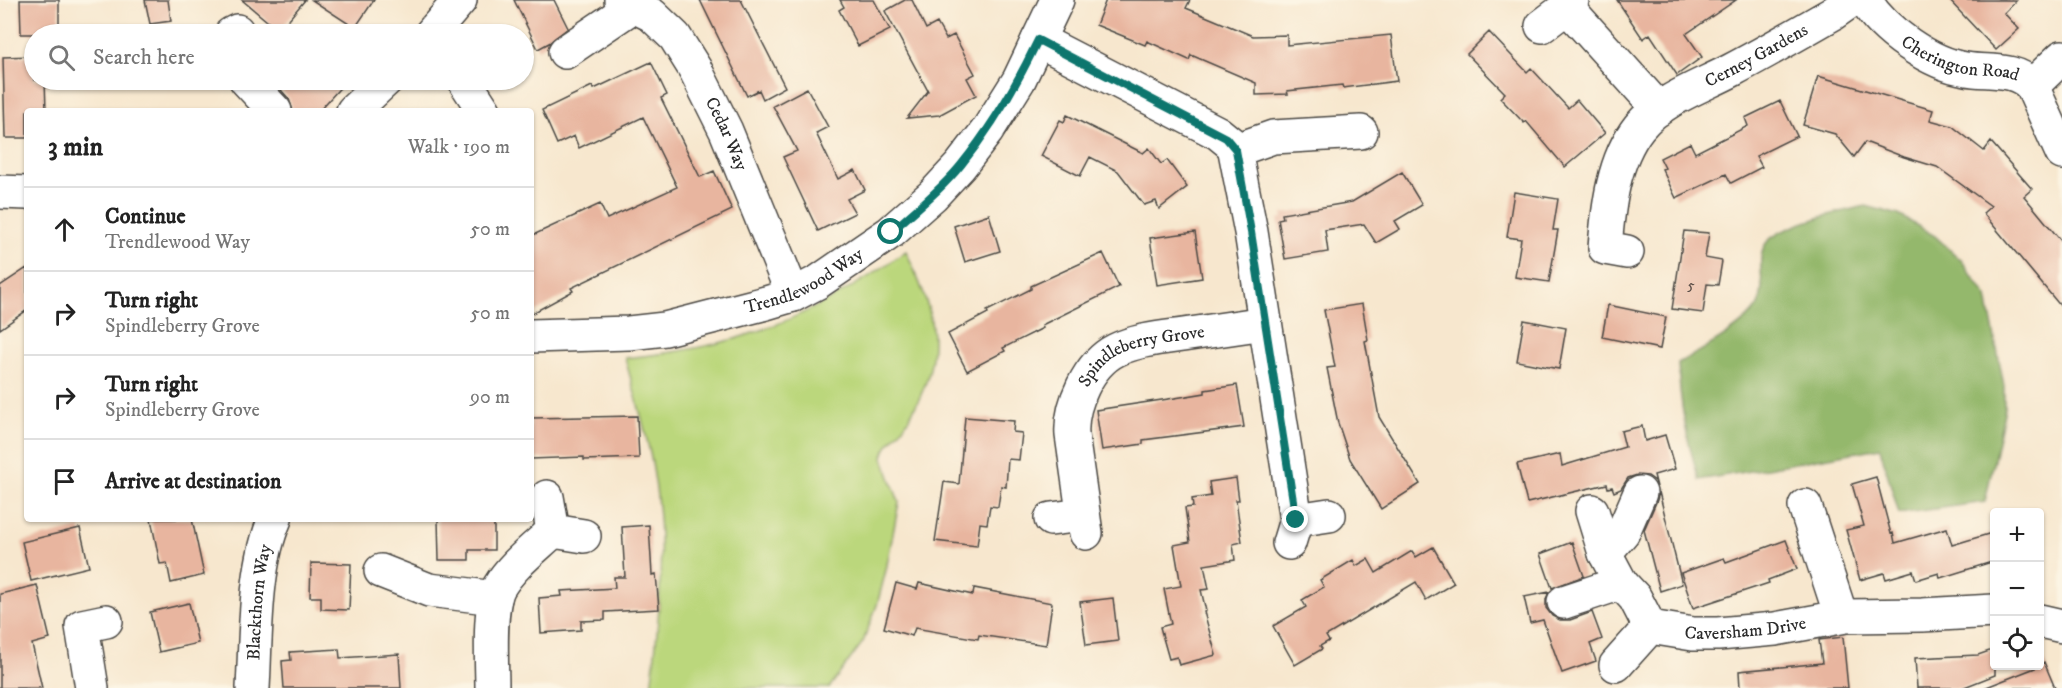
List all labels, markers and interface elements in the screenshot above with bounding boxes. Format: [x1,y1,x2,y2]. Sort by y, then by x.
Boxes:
street label: Cerney Gardens [1702,19,1812,93]
search box [24,24,534,90]
street label: Cherington Road [1897,31,2022,86]
icon: search [45,41,78,74]
text: Search here [93,44,195,71]
street label: Cedar Way [700,94,752,174]
text: 3 min [48,131,103,164]
text: Walk · 190 m [408,135,510,160]
text: Continue [105,203,186,230]
icon: ahead [48,213,81,246]
text: 50 m [470,217,510,242]
route start [877,218,903,244]
text: Trendlewood Way [105,230,250,255]
street label: Trendlewood Way [742,243,868,319]
house number: 5 [1687,276,1695,295]
text: Turn right [105,287,198,314]
icon: right [48,297,81,330]
text: 50 m [470,301,510,326]
text: Spindleberry Grove [105,314,260,339]
street label: Spindleberry Grove [1074,321,1206,391]
text: Turn right [105,371,198,398]
icon: right [48,381,81,414]
text: 90 m [470,385,510,410]
text: Spindleberry Grove [105,398,260,423]
icon: arrive [48,465,81,498]
text: Arrive at destination [105,468,282,495]
route end [1282,506,1308,532]
map controls [1990,508,2044,670]
button: + [1990,508,2044,562]
street label: Blackthorn Way [243,542,277,661]
button: − [1990,562,2044,616]
street label: Caversham Drive [1683,613,1808,645]
button: locate [1990,616,2044,670]

